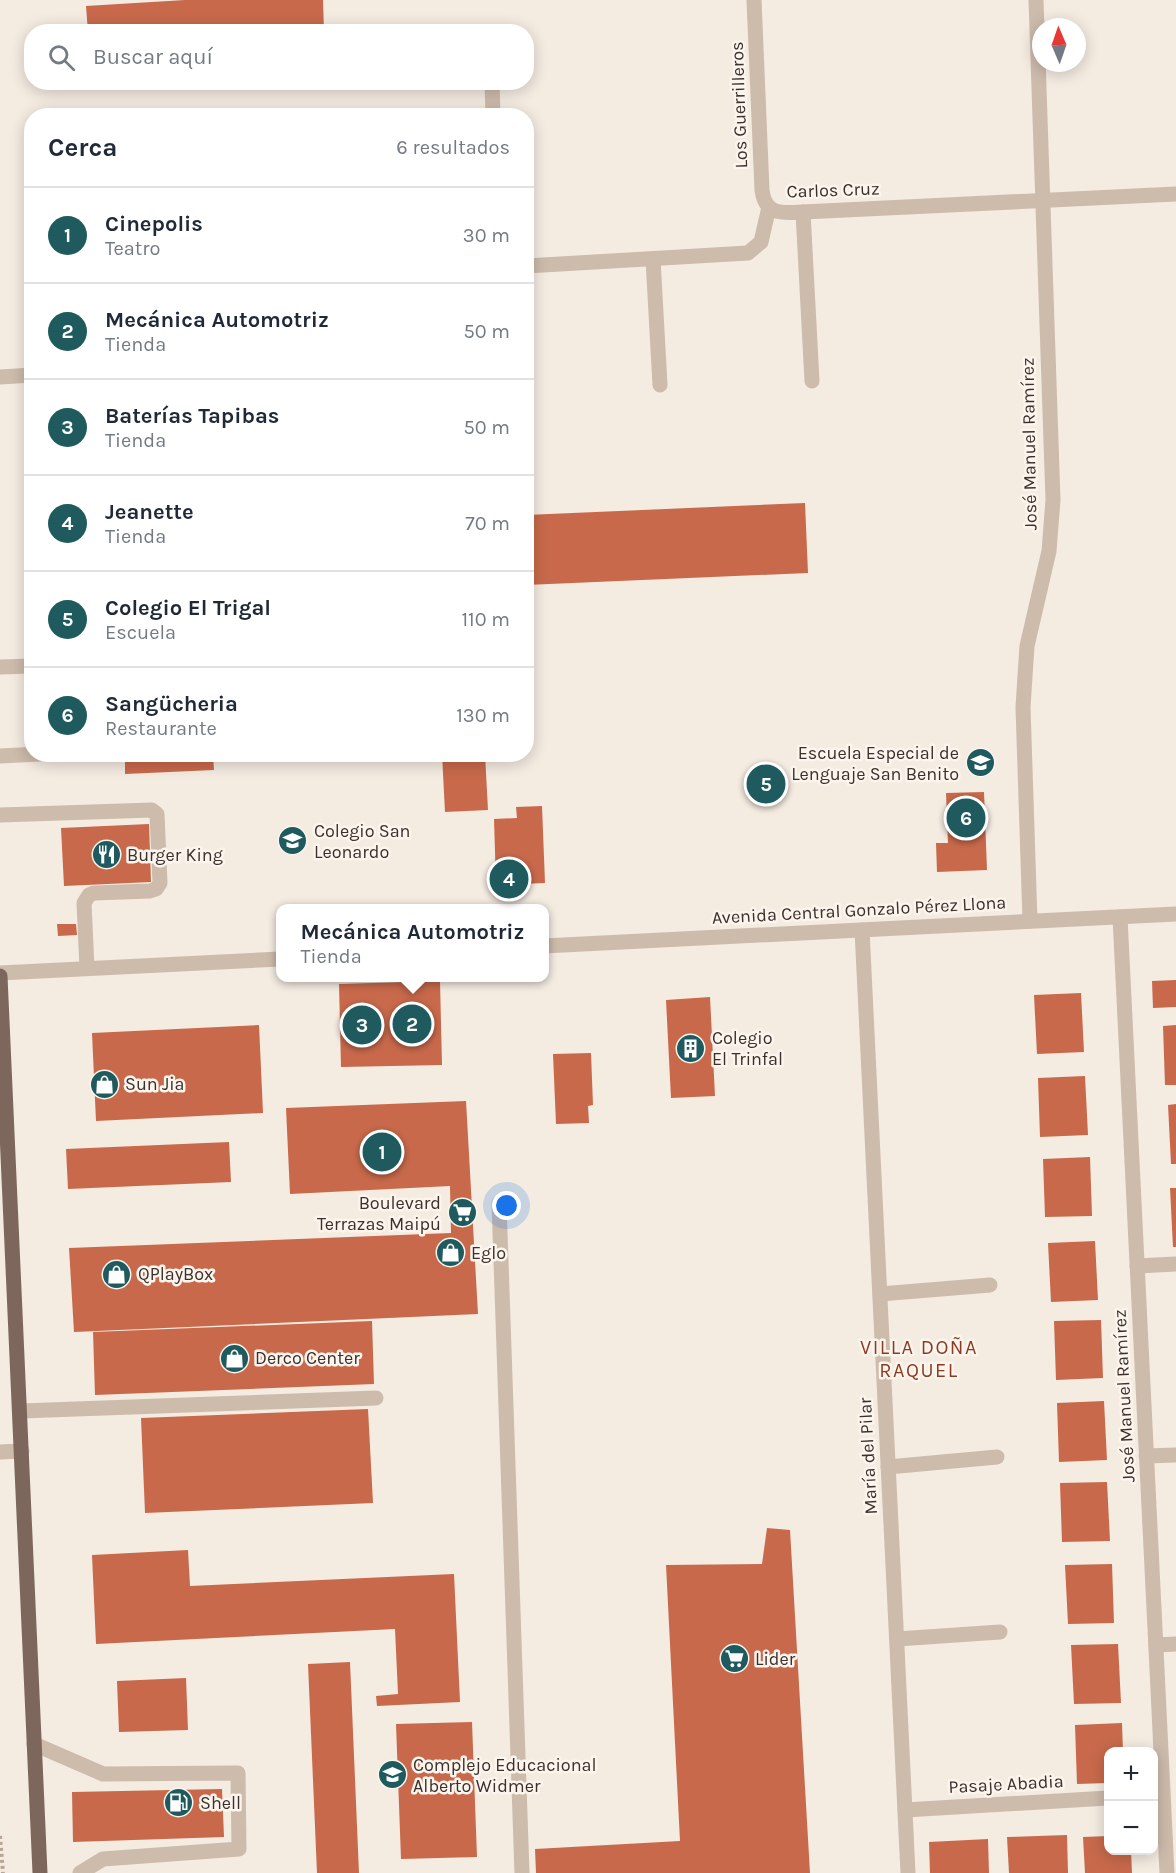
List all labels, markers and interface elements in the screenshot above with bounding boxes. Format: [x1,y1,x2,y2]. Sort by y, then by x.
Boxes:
north arrow [1032,18,1086,72]
search box [24,24,534,90]
icon: search [45,41,78,74]
street label: Los Guerrilleros [726,41,752,169]
text: Buscar aquí [93,44,213,70]
text: Cerca [48,132,117,163]
text: 6 resultados [396,136,510,159]
street label: Carlos Cruz [786,177,880,203]
text: Cinepolis [105,211,203,237]
text: 1 [64,224,71,247]
text: 30 m [463,224,510,247]
text: Teatro [105,237,160,260]
text: Mecánica Automotriz [105,307,329,333]
text: 2 [61,320,74,343]
text: 50 m [463,320,510,343]
text: Tienda [105,333,166,356]
street label: José Manuel Ramírez [1016,357,1042,531]
text: Baterías Tapibas [105,403,279,429]
text: 3 [61,416,74,439]
text: 50 m [463,416,510,439]
text: Tienda [105,429,166,452]
text: Jeanette [105,499,194,525]
text: 4 [62,512,73,535]
text: 70 m [465,512,510,535]
text: Tienda [105,525,166,548]
text: Colegio El Trigal [105,595,271,621]
text: 5 [62,608,73,631]
text: 110 m [461,608,510,631]
text: Escuela [105,621,176,644]
text: Sangücheria [105,691,238,717]
text: 6 [61,704,74,727]
text: 130 m [456,704,510,727]
text: Restaurante [105,717,217,740]
place label: Escuela Especial de Lenguaje San Benito [791,742,959,785]
school or university icon: Escuela Especial de Lenguaje San Benito [964,747,996,779]
pin: 5 [746,762,786,806]
pin: 6 [946,796,986,840]
place label: Colegio San Leonardo [314,820,410,863]
school or university icon: Colegio San Leonardo [277,825,309,857]
restaurant icon: Burger King [90,839,122,871]
place label: Burger King [127,844,223,866]
pin: 4 [490,856,528,902]
street label: Avenida Central Gonzalo Pérez Llona [711,891,1007,929]
popup [276,904,549,982]
text: Mecánica Automotriz [301,919,524,945]
text: Tienda [301,945,362,968]
pin: 3 [342,1002,382,1048]
pin: 2 [392,1002,432,1046]
place label: Colegio El Trinfal [712,1027,783,1070]
building icon: Colegio El Trinfal [675,1032,707,1064]
shop icon: Sun Jia [88,1068,120,1100]
place label: Sun Jia [125,1073,184,1095]
pin: 1 [362,1130,401,1174]
your location [492,1191,521,1220]
place label: Boulevard Terrazas Maipú [317,1192,441,1235]
supermarket icon: Boulevard Terrazas Maipú [446,1197,478,1229]
shop icon: Eglo [434,1237,466,1269]
place label: Eglo [471,1242,506,1264]
shop icon: QPlayBox [101,1258,133,1290]
place label: QPlayBox [138,1263,213,1285]
street label: José Manuel Ramírez [1108,1309,1140,1483]
district label: VILLA DOÑA RAQUEL [860,1336,978,1382]
shop icon: Derco Center [218,1342,250,1374]
place label: Derco Center [255,1347,360,1369]
street label: María del Pilar [854,1396,882,1515]
supermarket icon: Lider [718,1643,750,1675]
place label: Lider [755,1648,796,1670]
map controls [1104,1747,1158,1855]
button: + [1104,1747,1158,1801]
place label: Complejo Educacional Alberto Widmer [413,1754,596,1797]
school or university icon: Complejo Educacional Alberto Widmer [376,1759,408,1791]
street label: Pasaje Abadia [948,1770,1064,1798]
fuel station icon: Shell [163,1787,195,1819]
place label: Shell [200,1792,241,1814]
button: − [1104,1801,1158,1855]

